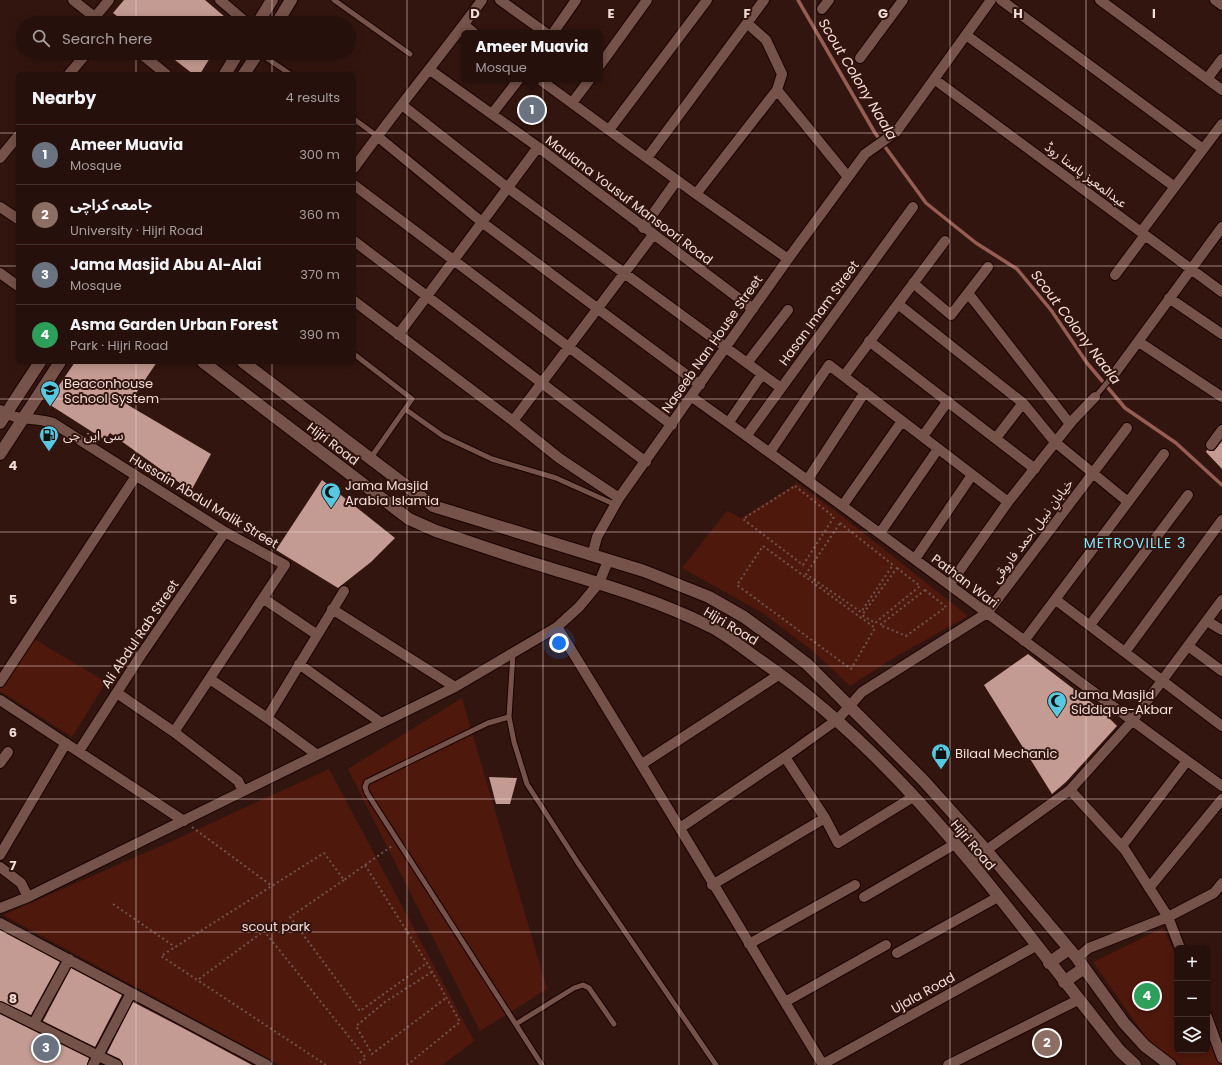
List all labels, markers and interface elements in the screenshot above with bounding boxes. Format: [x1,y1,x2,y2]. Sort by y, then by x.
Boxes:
text: D [470,4,480,23]
text: E [607,4,615,23]
text: F [743,4,751,23]
text: G [878,4,888,23]
text: H [1013,4,1023,23]
text: I [1152,4,1156,23]
water label: Scout Colony Naala [814,14,903,144]
search box [16,16,356,60]
icon: search [30,27,52,49]
text: Search here [62,28,152,49]
popup [461,30,603,82]
text: Ameer Muavia [475,36,589,57]
text: Mosque [475,58,527,77]
text: Nearby [32,86,96,110]
text: 4 results [286,88,340,107]
pin: 1 [519,95,545,125]
street label: Maulana Yousuf Mansoori Road [541,131,717,269]
text: Ameer Muavia [70,134,183,155]
street label: عبدالمعیز پاستا روڈ [1041,138,1132,213]
text: 1 [43,145,47,164]
text: 300 m [299,145,340,164]
text: Mosque [70,156,121,175]
text: جامعہ کراچی [70,194,152,215]
text: 2 [41,205,49,224]
text: 360 m [299,205,340,224]
text: University · Hijri Road [70,221,203,240]
text: Jama Masjid Abu Al-Alai [70,254,261,275]
street label: Hasan Imam Street [774,256,864,369]
text: 3 [41,265,49,284]
text: 370 m [300,265,340,284]
water label: Scout Colony Naala [1026,266,1126,389]
street label: Naseeb Nan House Street [657,271,767,417]
text: Mosque [70,276,121,295]
text: Asma Garden Urban Forest [70,314,278,335]
text: 4 [41,325,49,344]
text: 390 m [299,325,340,344]
text: Park · Hijri Road [70,336,168,355]
place label: Beaconhouse School System [64,374,159,408]
school or university icon: Beaconhouse School System [39,379,61,407]
street label: Hijri Road [303,418,363,470]
fuel station icon: سی این جی [38,424,60,452]
place label: سی این جی [63,426,123,445]
street label: Hussain Abdul Malik Street [126,449,282,553]
text: 4 [9,456,18,475]
street label: خیابانِ نبیل احمد فاروقی [987,475,1078,588]
place label: Jama Masjid Arabia Islamia [345,476,439,510]
mosque icon: Jama Masjid Arabia Islamia [320,481,342,509]
district label: METROVILLE 3 [1084,533,1186,553]
street label: Pathan Wari [928,549,1002,613]
street label: Ali Abdul Rab Street [97,576,184,692]
text: 5 [9,590,17,609]
street label: Hijri Road [700,602,762,650]
your location [549,633,569,653]
place label: Jama Masjid Siddique-Akbar [1071,685,1173,719]
mosque icon: Jama Masjid Siddique-Akbar [1046,690,1068,718]
text: 6 [9,723,17,742]
shop icon: Bilaal Mechanic [930,742,952,770]
place label: Bilaal Mechanic [955,744,1057,763]
street label: Hijri Road [946,816,1000,874]
text: 7 [10,856,17,875]
park label: scout park [242,917,311,936]
map controls [1174,945,1210,1053]
button: + [1174,945,1210,981]
street label: Ujala Road [888,968,958,1018]
pin: 4 [1134,981,1160,1011]
button: − [1174,981,1210,1017]
text: 8 [9,989,17,1008]
button: layers [1174,1017,1210,1053]
pin: 2 [1034,1028,1060,1058]
pin: 3 [33,1033,59,1063]

